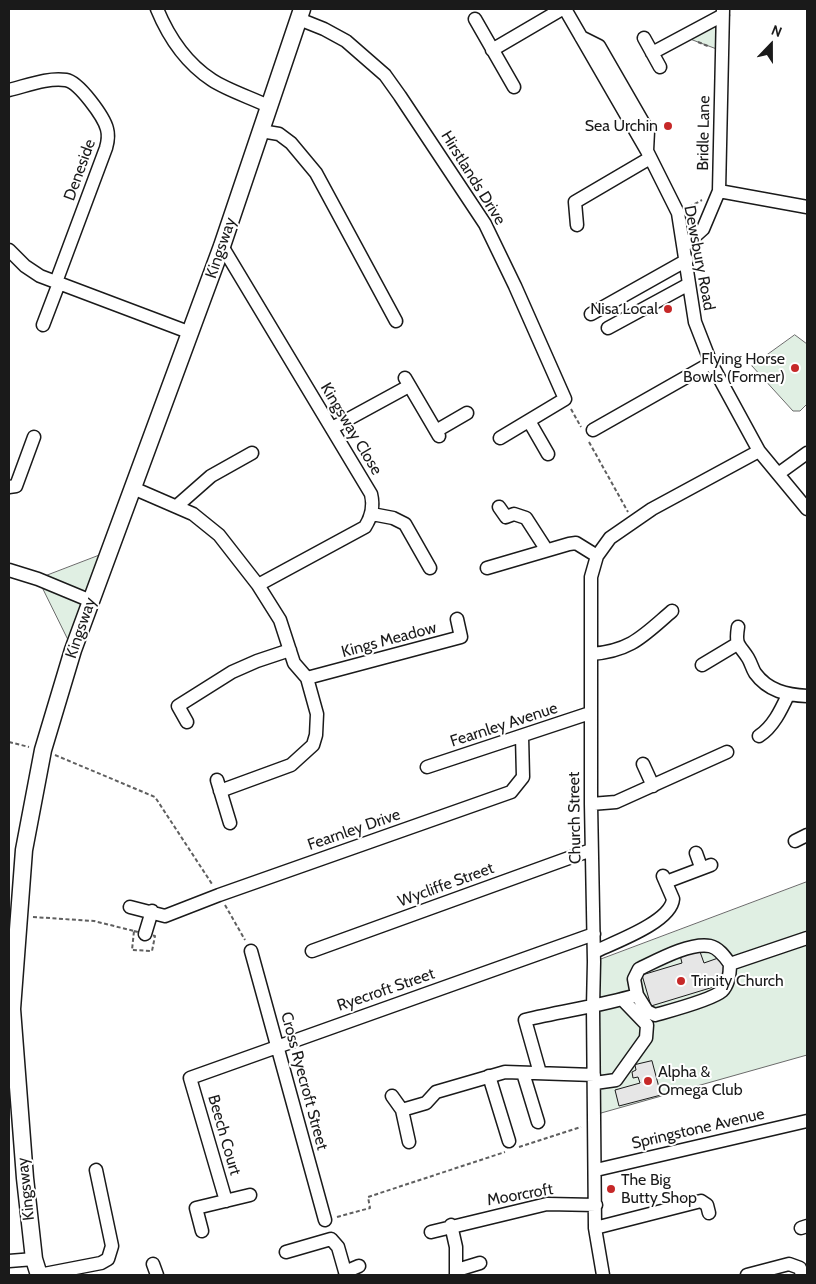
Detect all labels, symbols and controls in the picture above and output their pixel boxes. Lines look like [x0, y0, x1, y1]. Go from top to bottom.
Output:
north arrow [746, 20, 796, 70]
text: N [769, 21, 785, 41]
street label: Bridle Lane [694, 95, 714, 171]
place label: Sea Urchin [585, 116, 658, 136]
marker: Sea Urchin [662, 120, 674, 132]
street label: Hirstlands Drive [437, 128, 509, 228]
street label: Deneside [60, 137, 100, 203]
street label: Dewsbury Road [679, 204, 719, 312]
street label: Kingsway [202, 215, 240, 281]
place label: Nisa Local [590, 299, 658, 319]
marker: Nisa Local [662, 303, 674, 315]
place label: Flying Horse Bowls (Former) [683, 349, 785, 387]
marker: Flying Horse Bowls (Former) [789, 362, 801, 374]
street label: Kingsway Close [316, 379, 386, 479]
street label: Kingsway [62, 595, 100, 661]
street label: Kings Meadow [339, 618, 439, 662]
street label: Fearnley Avenue [448, 699, 560, 751]
street label: Church Street [565, 772, 585, 864]
street label: Fearnley Drive [305, 805, 403, 855]
street label: Wycliffe Street [395, 859, 497, 911]
street label: Ryecroft Street [335, 964, 437, 1016]
place label: Trinity Church [691, 971, 784, 991]
marker: Trinity Church [675, 975, 687, 987]
street label: Cross Ryecroft Street [276, 1010, 332, 1152]
place label: Alpha & Omega Club [658, 1062, 743, 1100]
marker: Alpha & Omega Club [642, 1075, 654, 1087]
street label: Beech Court [203, 1093, 245, 1177]
street label: Springstone Avenue [630, 1104, 766, 1154]
street label: Kingsway [13, 1156, 39, 1222]
place label: The Big Butty Shop [621, 1170, 697, 1208]
street label: Moorcroft [485, 1180, 555, 1210]
marker: The Big Butty Shop [605, 1183, 617, 1195]

